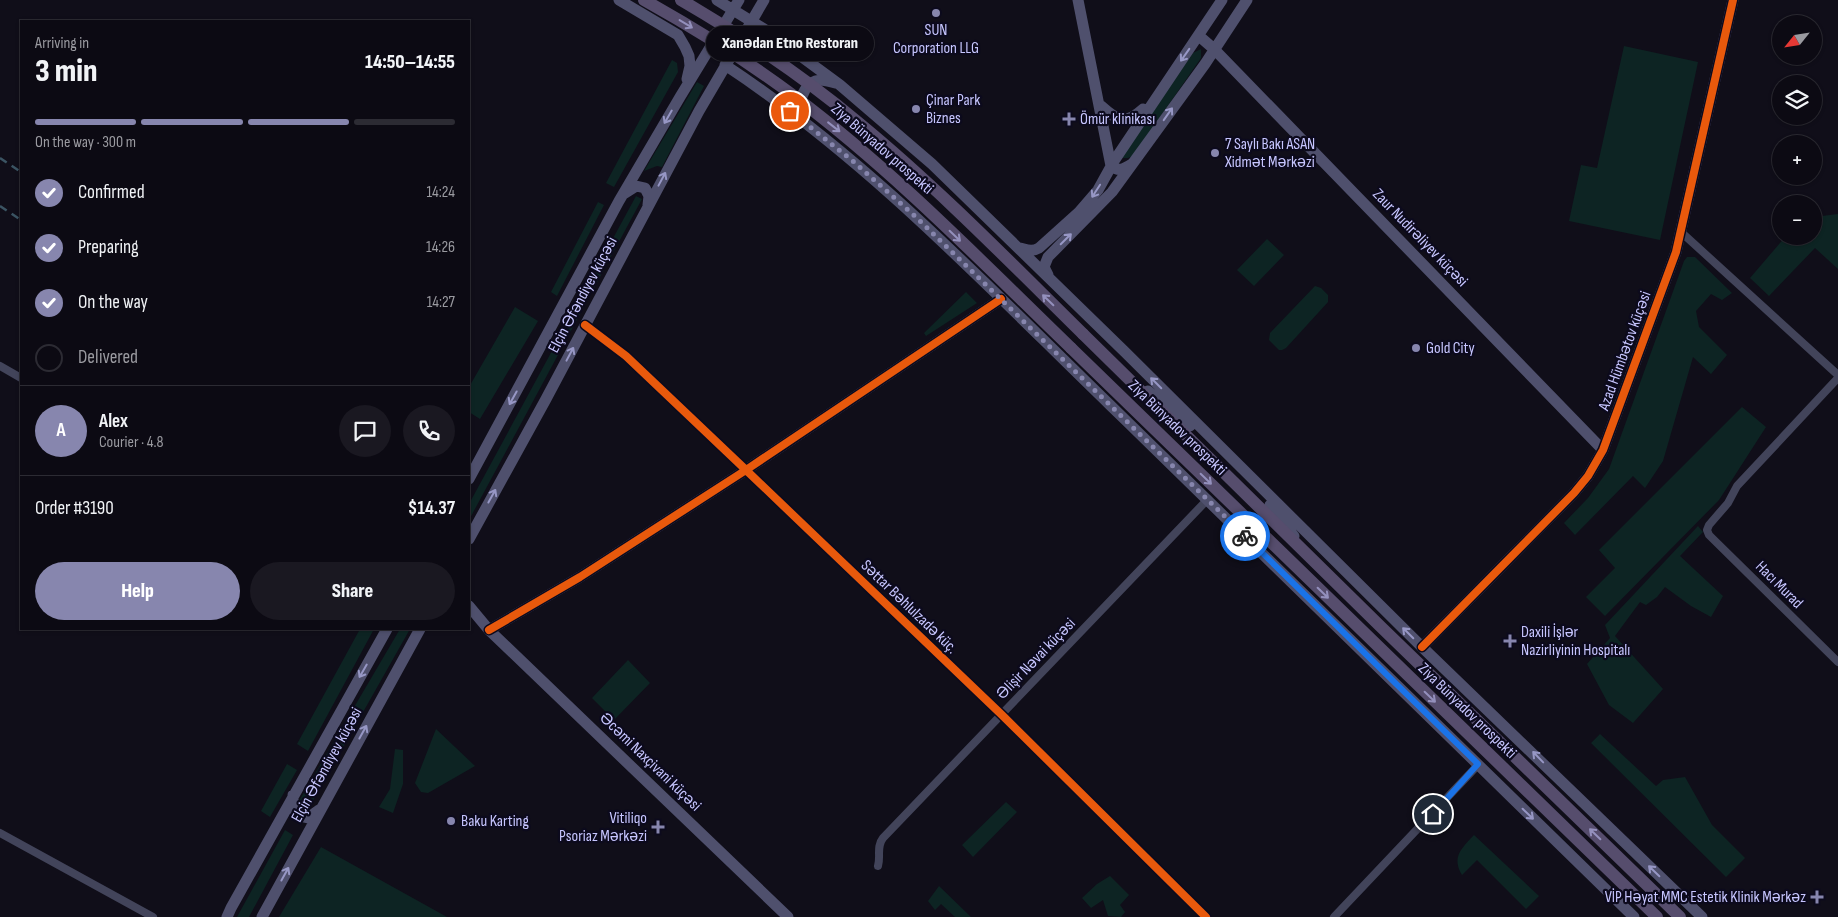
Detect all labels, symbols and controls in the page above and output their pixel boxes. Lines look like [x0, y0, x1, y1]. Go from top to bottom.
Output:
marker: SUN Corporation LLG [930, 7, 942, 19]
north arrow [1772, 15, 1822, 65]
map controls [1772, 15, 1822, 245]
one-way arrow [679, 20, 693, 30]
place label: SUN Corporation LLG [893, 21, 979, 58]
callout: Xanədan Etno Restoran [706, 26, 874, 61]
text: Arriving in [35, 34, 89, 53]
text: Xanədan Etno Restoran [722, 34, 858, 53]
one-way arrow [1180, 47, 1190, 61]
text: 14:50–14:55 [365, 51, 455, 74]
text: 3 min [35, 52, 97, 91]
button: layers [1772, 75, 1822, 125]
pin [769, 90, 811, 132]
place label: Çinar Park Biznes [926, 91, 980, 128]
icon: bag [776, 97, 804, 125]
street label: Ziya Bünyadov prospekti [827, 99, 937, 199]
marker: Çinar Park Biznes [910, 103, 922, 115]
one-way arrow [1163, 107, 1173, 121]
one-way arrow [662, 109, 672, 124]
place label: Ömür klinikası [1080, 110, 1155, 129]
marker: Ömür klinikası [1062, 112, 1076, 126]
one-way arrow [827, 122, 840, 133]
text: On the way · 300 m [35, 133, 136, 152]
place label: 7 Saylı Bakı ASAN Xidmət Mərkəzi [1224, 135, 1315, 172]
button: + [1772, 135, 1822, 185]
marker: 7 Saylı Bakı ASAN Xidmət Mərkəzi [1209, 147, 1221, 159]
one-way arrow [658, 172, 668, 187]
icon: check [35, 179, 63, 207]
text: Confirmed [78, 181, 145, 204]
text: 14:24 [427, 183, 455, 202]
one-way arrow [1091, 183, 1101, 197]
street label: Zaur Nudirəliyev küçəsi [1368, 185, 1472, 291]
button: − [1772, 195, 1822, 245]
one-way arrow [949, 229, 961, 242]
one-way arrow [1060, 233, 1072, 245]
icon: check [35, 234, 63, 262]
street label: Elçin Əfəndiyev küçəsi [544, 234, 622, 356]
text: Preparing [78, 236, 139, 259]
text: 14:26 [426, 238, 455, 257]
icon: check [35, 289, 63, 317]
street label: Azad Hümbətov küçəsi [1594, 289, 1655, 414]
text: On the way [78, 291, 148, 314]
text: 14:27 [427, 293, 455, 312]
one-way arrow [1042, 294, 1055, 306]
place label: Gold City [1426, 339, 1475, 358]
marker: Gold City [1410, 342, 1422, 354]
text: Delivered [78, 346, 138, 369]
one-way arrow [565, 346, 575, 361]
street label: Ziya Bünyadov prospekti [1124, 376, 1230, 480]
one-way arrow [1150, 377, 1162, 389]
one-way arrow [508, 390, 518, 404]
button: chat [339, 405, 391, 457]
button: phone [403, 405, 455, 457]
text: Alex [99, 410, 128, 433]
text: A [56, 419, 66, 442]
text: Courier · 4.8 [99, 433, 163, 452]
one-way arrow [1200, 473, 1212, 485]
one-way arrow [487, 489, 497, 504]
text: Order #3190 [35, 497, 114, 520]
text: $14.37 [408, 497, 455, 520]
courier [1220, 511, 1270, 561]
icon: bike [1231, 522, 1259, 550]
street label: Səttar Bəhlulzadə küç. [857, 556, 961, 658]
street label: Hacı Murad [1751, 557, 1807, 613]
button: Help [35, 562, 240, 620]
button: Share [250, 562, 455, 620]
one-way arrow [1316, 586, 1328, 598]
street label: Əlişir Nəvai küçəsi [992, 614, 1080, 704]
place label: Daxili İşlər Nazirliyinin Hospitalı [1521, 623, 1630, 660]
one-way arrow [1402, 626, 1414, 639]
marker: Daxili İşlər Nazirliyinin Hospitalı [1503, 634, 1517, 648]
street label: Ziya Bünyadov prospekti [1414, 659, 1520, 763]
one-way arrow [358, 664, 368, 678]
one-way arrow [1423, 691, 1436, 703]
street label: Elçin Əfəndiyev küçəsi [288, 704, 366, 826]
street label: Əcəmi Naxçivani küçəsi [595, 709, 705, 815]
one-way arrow [358, 724, 368, 739]
one-way arrow [1532, 751, 1544, 764]
pin [1412, 793, 1454, 835]
icon: home [1419, 800, 1447, 828]
one-way arrow [1522, 808, 1534, 820]
place label: Vitiliqo Psoriaz Mərkəzi [559, 809, 647, 846]
place label: Baku Karting [461, 812, 529, 831]
marker: Baku Karting [445, 815, 457, 827]
marker: Vitiliqo Psoriaz Mərkəzi [651, 820, 665, 834]
one-way arrow [1589, 828, 1601, 840]
one-way arrow [1648, 865, 1660, 877]
one-way arrow [281, 868, 291, 882]
place label: VİP Həyat MMC Estetik Klinik Mərkəz [1605, 888, 1806, 907]
marker: VİP Həyat MMC Estetik Klinik Mərkəz [1810, 890, 1824, 904]

